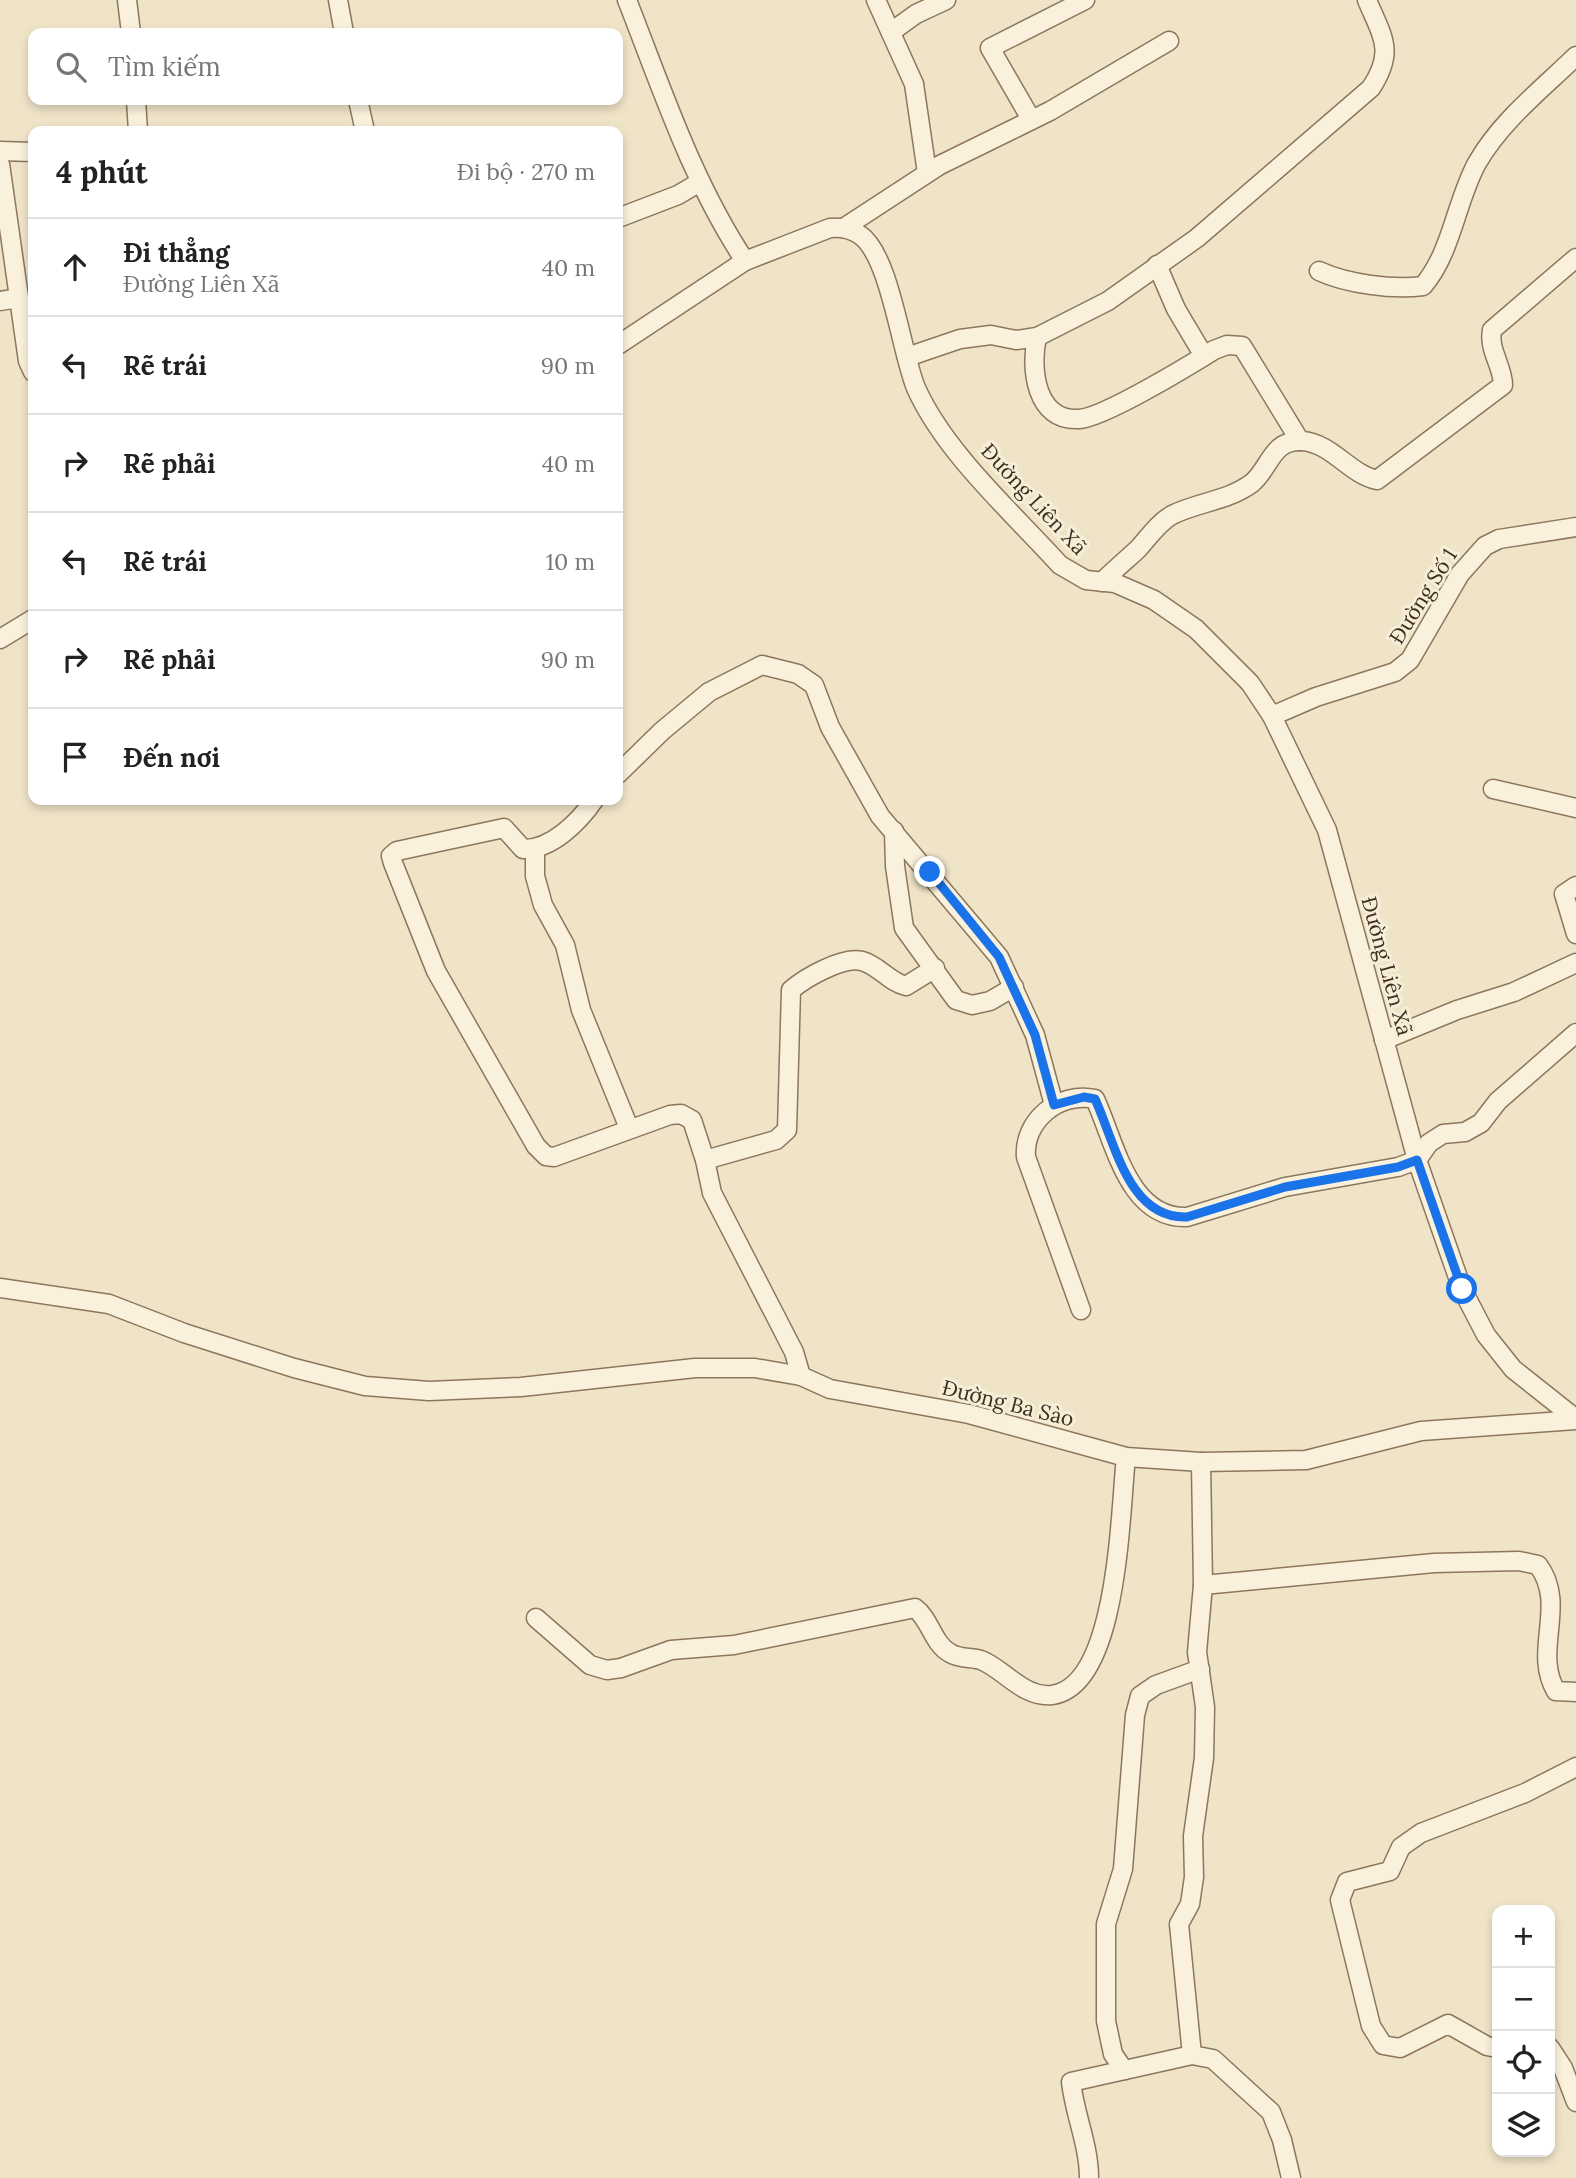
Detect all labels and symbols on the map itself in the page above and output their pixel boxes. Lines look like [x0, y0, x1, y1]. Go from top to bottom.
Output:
street label: Đường Liên Xã [975, 438, 1093, 561]
street label: Đường Số 1 [1383, 543, 1463, 649]
route end [914, 856, 945, 887]
street label: Đường Liên Xã [1355, 893, 1419, 1039]
route start [1446, 1273, 1477, 1304]
street label: Đường Ba Sào [939, 1374, 1077, 1432]

